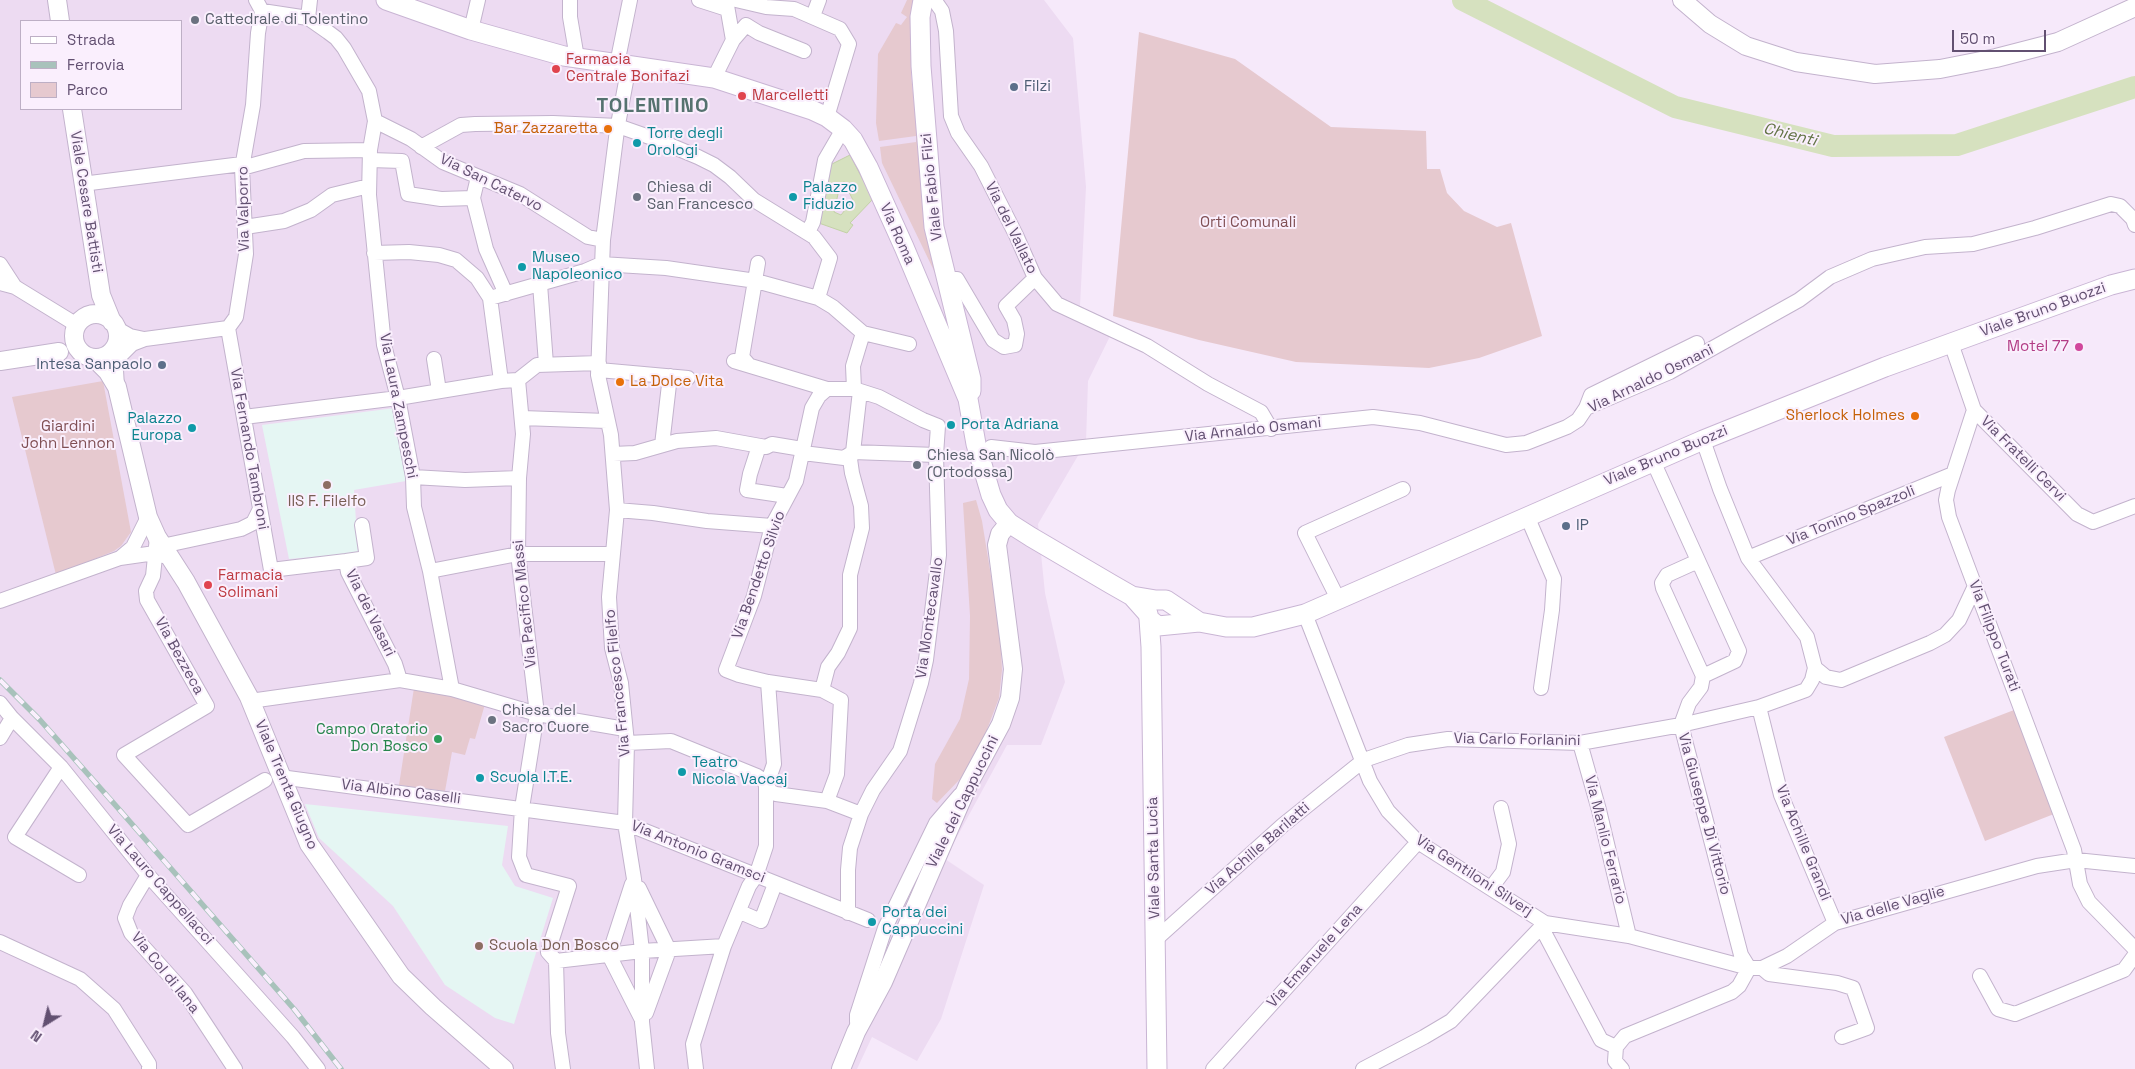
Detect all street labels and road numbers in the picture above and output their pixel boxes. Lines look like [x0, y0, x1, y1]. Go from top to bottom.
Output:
street label: Viale Cesare Battisti [66, 130, 106, 274]
street label: Viale Fabio Filzi [917, 132, 947, 242]
street label: Via San Catervo [437, 150, 545, 216]
street label: Via Valporro [234, 166, 254, 252]
street label: Via del Vallato [981, 179, 1041, 277]
street label: Via Roma [875, 200, 919, 268]
street label: Viale Bruno Buozzi [1978, 279, 2108, 341]
street label: Via Laura Zampeschi [375, 332, 421, 480]
street label: Via Arnaldo Osmani [1585, 341, 1717, 417]
street label: Via Fernando Tambroni [226, 367, 272, 531]
street label: Via Fratelli Cervi [1977, 413, 2069, 505]
street label: Via Arnaldo Osmani [1184, 414, 1322, 446]
street label: Viale Bruno Buozzi [1602, 422, 1730, 490]
street label: Via Tonino Spazzoli [1784, 482, 1918, 550]
street label: Via Bendetto Silvio [729, 509, 789, 641]
street label: Via Pacifico Massi [509, 539, 541, 669]
street label: Via Montecavallo [913, 556, 947, 680]
street label: Via dei Vasari [341, 567, 399, 659]
street label: Via Filippo Turati [1964, 578, 2024, 694]
street label: Via Francesco Filelfo [601, 608, 635, 758]
street label: Via Bezzeca [150, 614, 208, 698]
street label: Viale Trenta Giugno [251, 717, 321, 853]
street label: Via Carlo Forlanini [1453, 730, 1581, 750]
street label: Via Giuseppe Di Vittorio [1674, 731, 1734, 897]
street label: Viale dei Cappuccini [923, 733, 1003, 871]
street label: Via Manlio Ferrario [1580, 774, 1630, 906]
street label: Via Albino Caselli [340, 776, 462, 808]
street label: Via Achille Grandi [1772, 782, 1834, 904]
street label: Viale Santa Lucia [1144, 796, 1164, 920]
street label: Via Achille Barilatti [1202, 799, 1314, 899]
street label: Via Antonio Gramsci [628, 817, 768, 887]
street label: Via Lauro Cappellacci [103, 821, 217, 949]
street label: Via Gentiloni Silverj [1412, 831, 1536, 921]
street label: Via delle Vaglie [1839, 883, 1947, 929]
street label: Via Emanuele Lena [1264, 900, 1366, 1012]
street label: Via Col di lana [127, 929, 203, 1017]

